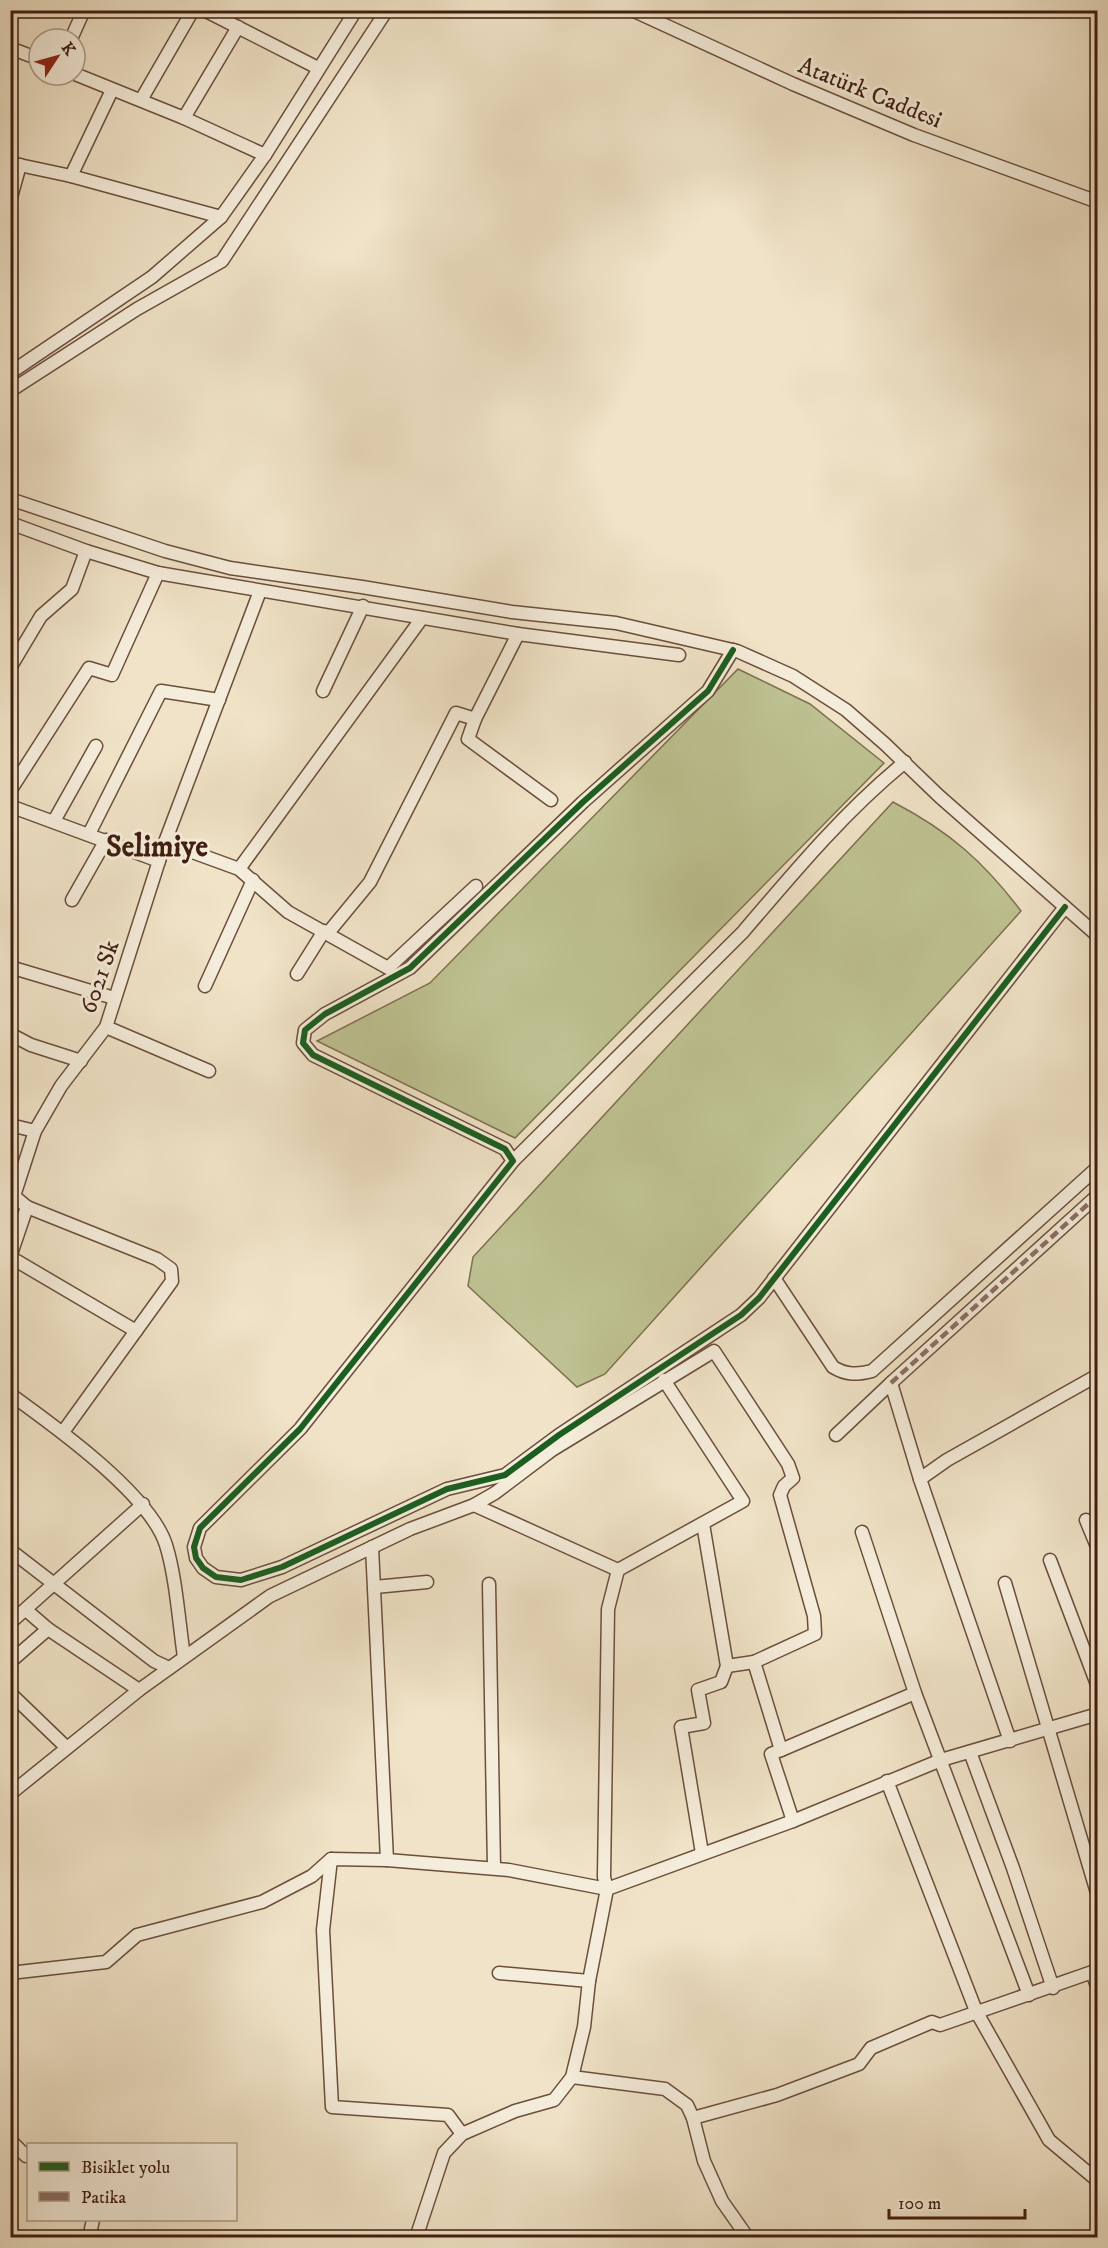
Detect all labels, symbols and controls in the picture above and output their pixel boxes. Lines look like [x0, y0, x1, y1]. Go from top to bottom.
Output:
north arrow [27, 27, 87, 87]
text: K [57, 38, 80, 60]
street label: Atatürk Caddesi [794, 51, 946, 135]
district label: Selimiye [106, 829, 208, 866]
street label: 6021 Sk [74, 936, 127, 1018]
legend [27, 2143, 237, 2221]
text: Bisiklet yolu [81, 2157, 170, 2179]
scale bar [889, 2182, 1026, 2220]
text: Patika [81, 2187, 126, 2209]
text: 100 m [898, 2193, 941, 2215]

